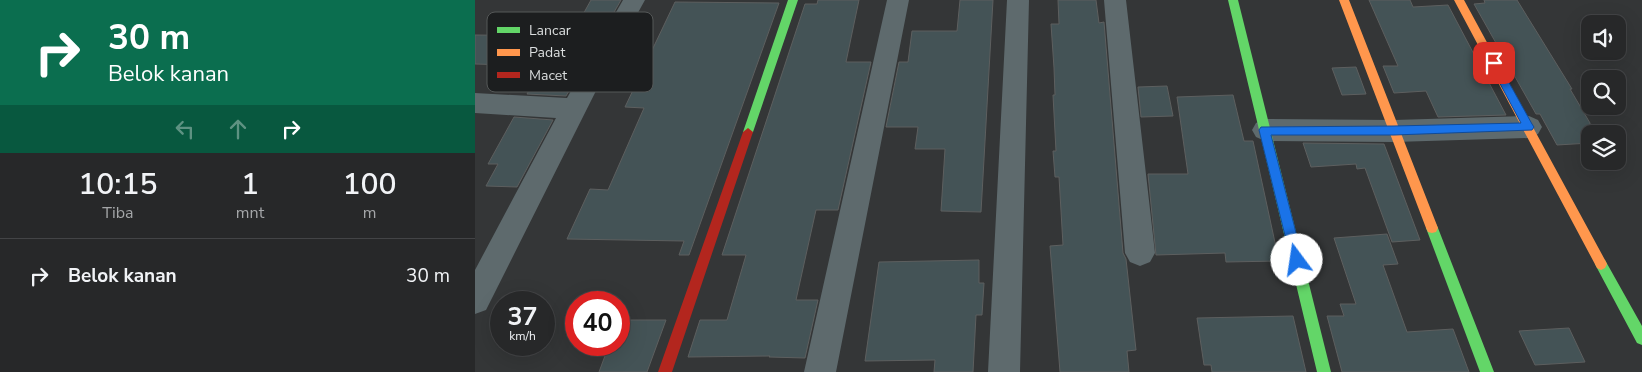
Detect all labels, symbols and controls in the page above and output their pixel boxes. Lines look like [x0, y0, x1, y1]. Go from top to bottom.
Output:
legend [487, 12, 653, 92]
text: 30 m [108, 14, 190, 61]
map controls [1581, 15, 1626, 170]
button: sound [1581, 15, 1626, 60]
icon: right [25, 20, 90, 85]
text: Lancar [529, 21, 571, 40]
pin [1473, 42, 1515, 84]
text: Padat [529, 43, 566, 62]
icon: arrive [1480, 49, 1508, 77]
text: Belok kanan [108, 59, 229, 89]
text: Macet [529, 66, 567, 85]
button: search [1581, 70, 1626, 115]
icon: left [171, 115, 199, 143]
icon: ahead [224, 115, 252, 143]
icon: right [277, 115, 305, 143]
button: layers [1581, 125, 1626, 170]
text: 10:15 [78, 164, 157, 205]
text: 1 [241, 164, 259, 205]
text: 100 [343, 164, 397, 205]
text: Tiba [102, 202, 134, 224]
text: mnt [236, 202, 264, 224]
text: m [363, 202, 376, 224]
position arrow [1270, 233, 1322, 285]
icon: right [25, 262, 53, 290]
text: Belok kanan [68, 263, 177, 289]
text: 30 m [406, 263, 450, 289]
speed limit sign: 40 [565, 291, 630, 356]
text: 37 [507, 300, 538, 334]
text: km/h [509, 328, 536, 344]

